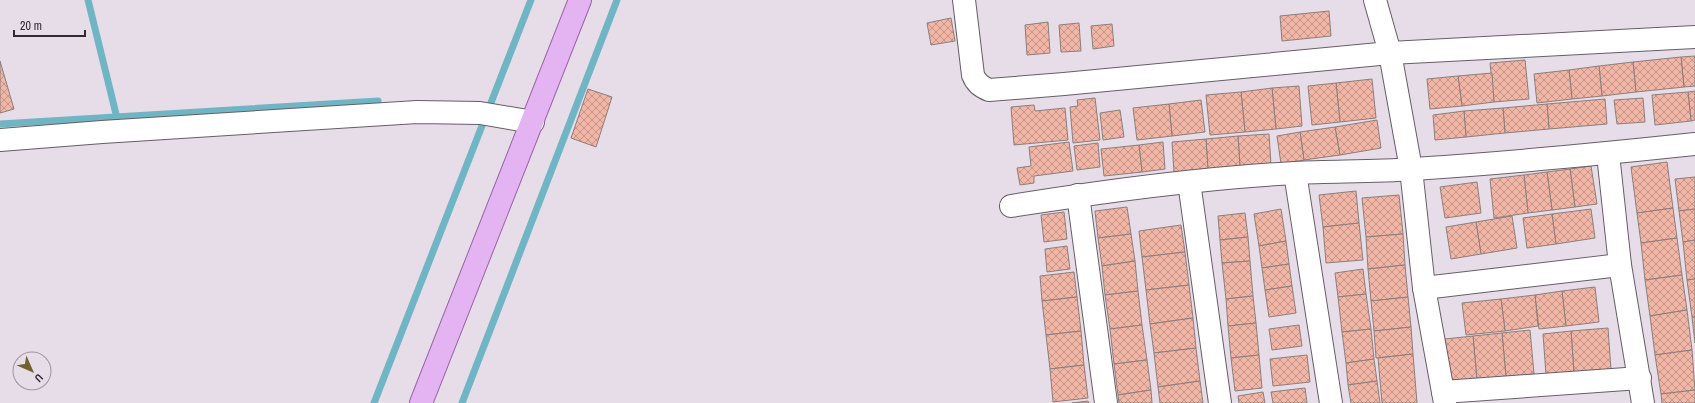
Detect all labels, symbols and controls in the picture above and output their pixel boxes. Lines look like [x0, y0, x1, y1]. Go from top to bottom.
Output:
scale bar [14, 12, 85, 38]
text: 20 m [20, 18, 42, 34]
north arrow [12, 351, 52, 391]
text: U [32, 371, 46, 385]

